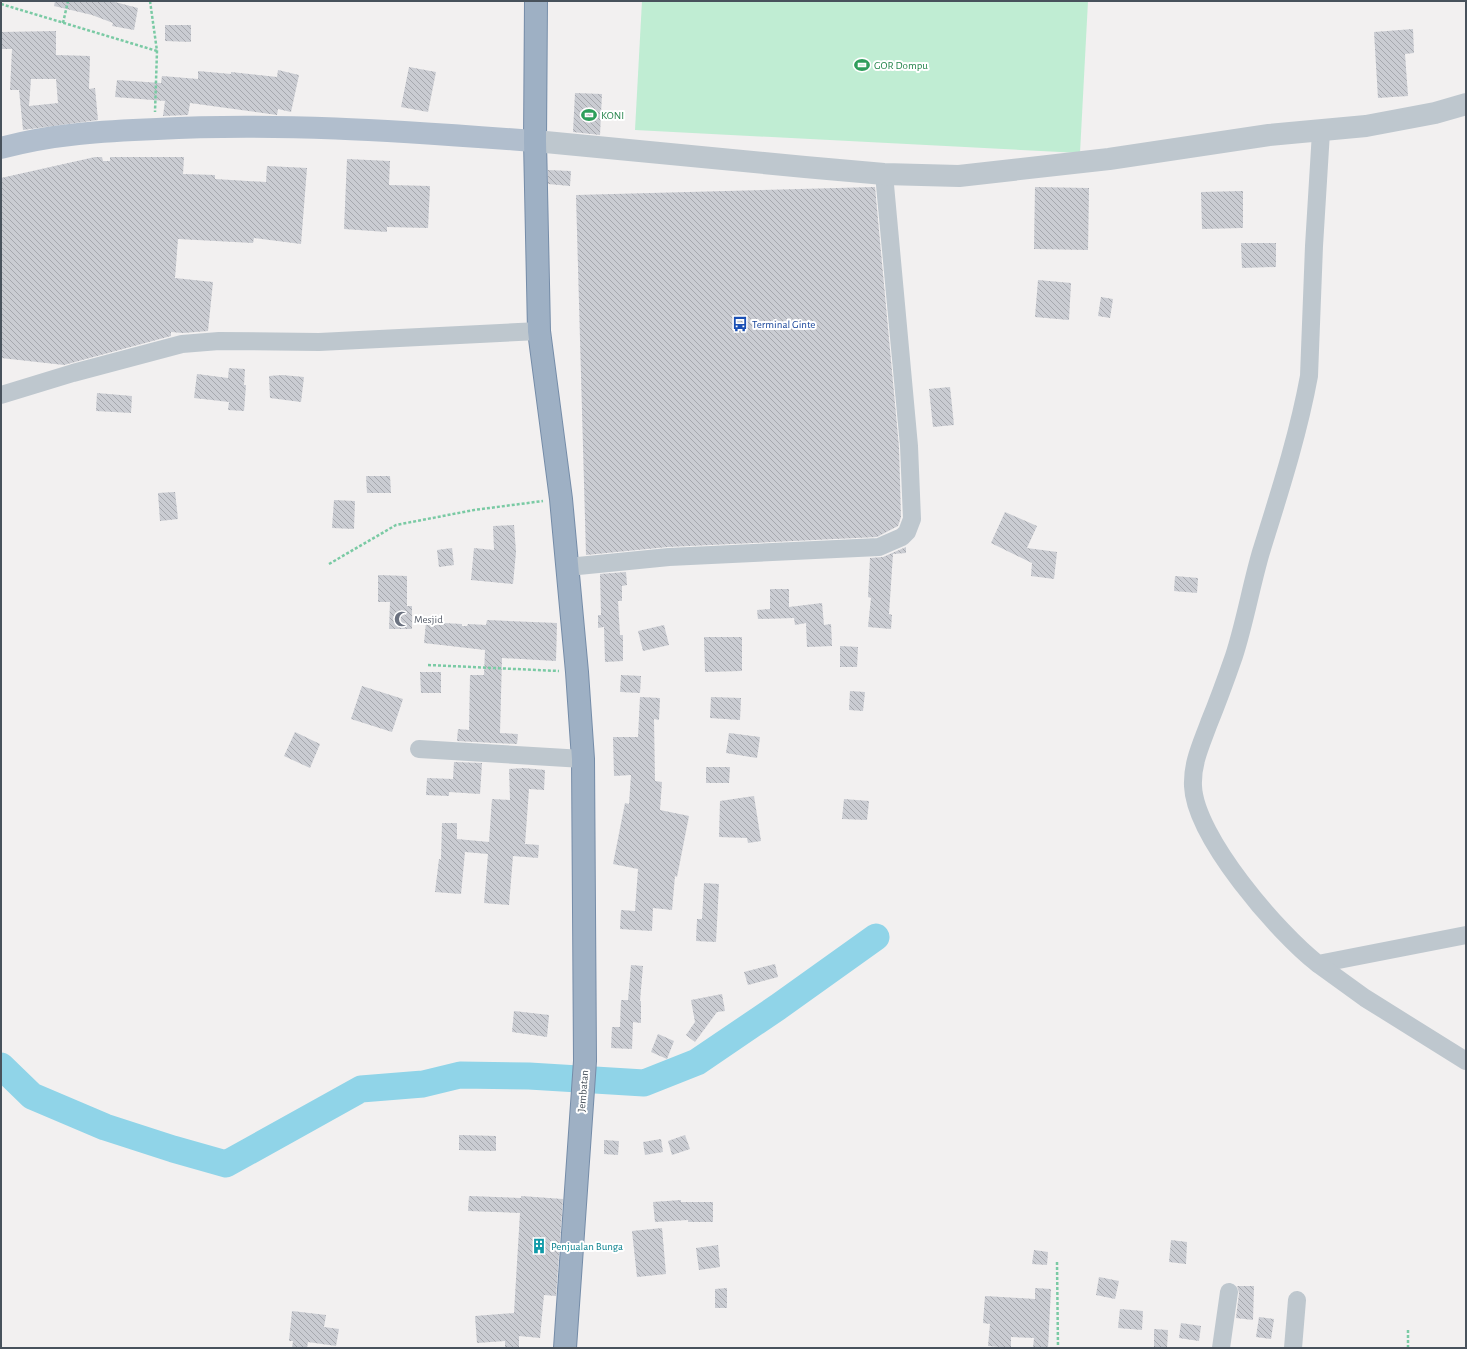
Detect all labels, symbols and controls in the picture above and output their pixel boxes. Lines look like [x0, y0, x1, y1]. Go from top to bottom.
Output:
sports icon: GOR Dompu [853, 56, 871, 74]
place label: GOR Dompu [874, 60, 928, 71]
sports icon: KONI [580, 106, 598, 124]
place label: KONI [601, 110, 624, 121]
bus stop icon: Terminal Ginte [731, 315, 749, 333]
place label: Terminal Ginte [752, 319, 815, 330]
mosque icon: Mesjid [393, 610, 411, 628]
place label: Mesjid [414, 614, 443, 625]
street label: Jembatan [576, 1070, 590, 1112]
building icon: Penjualan Bunga [530, 1237, 548, 1255]
place label: Penjualan Bunga [551, 1241, 623, 1252]

